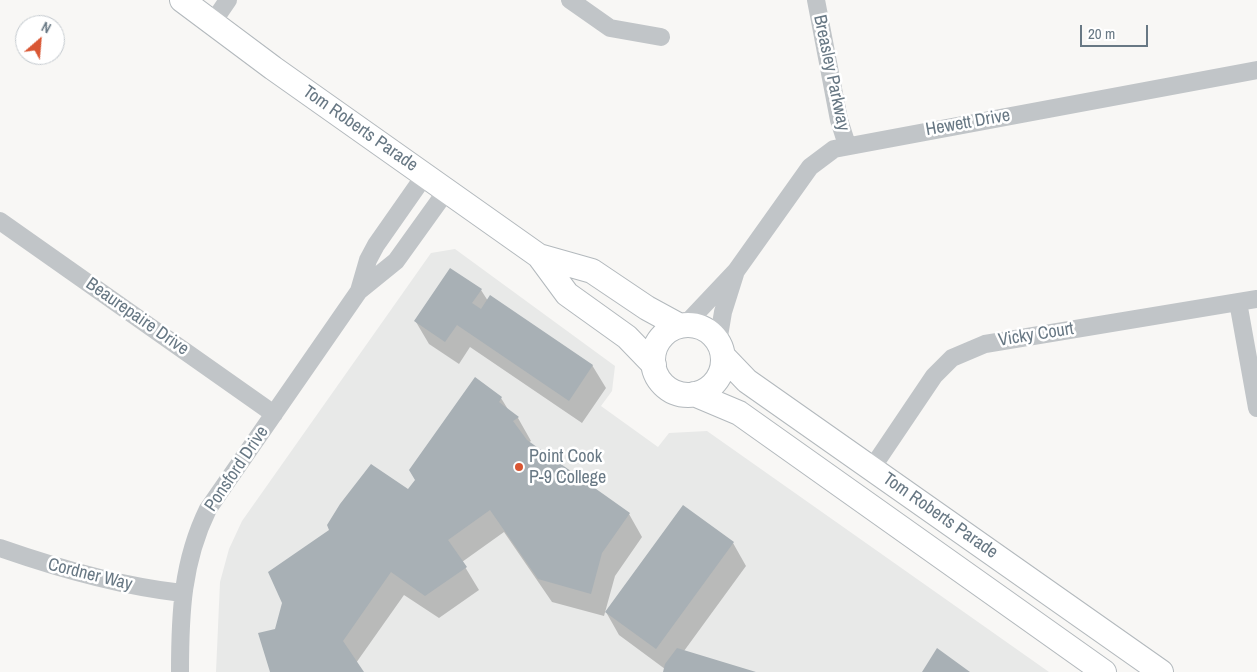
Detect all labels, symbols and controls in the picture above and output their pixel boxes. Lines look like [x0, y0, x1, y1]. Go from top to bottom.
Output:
street label: Breasley Parkway [808, 13, 854, 133]
north arrow [15, 15, 65, 65]
scale bar [1082, 15, 1150, 47]
text: N [39, 18, 54, 37]
text: 20 m [1088, 23, 1115, 44]
street label: Tom Roberts Parade [298, 81, 422, 177]
street label: Hewett Drive [924, 105, 1012, 141]
street label: Beaurepaire Drive [81, 274, 193, 360]
street label: Vicky Court [997, 318, 1075, 352]
street label: Ponsford Drive [201, 422, 273, 516]
place label: Point Cook P-9 College [529, 446, 606, 488]
marker: Point Cook P-9 College [513, 461, 525, 473]
street label: Tom Roberts Parade [878, 468, 1002, 564]
street label: Cordner Way [45, 554, 135, 596]

